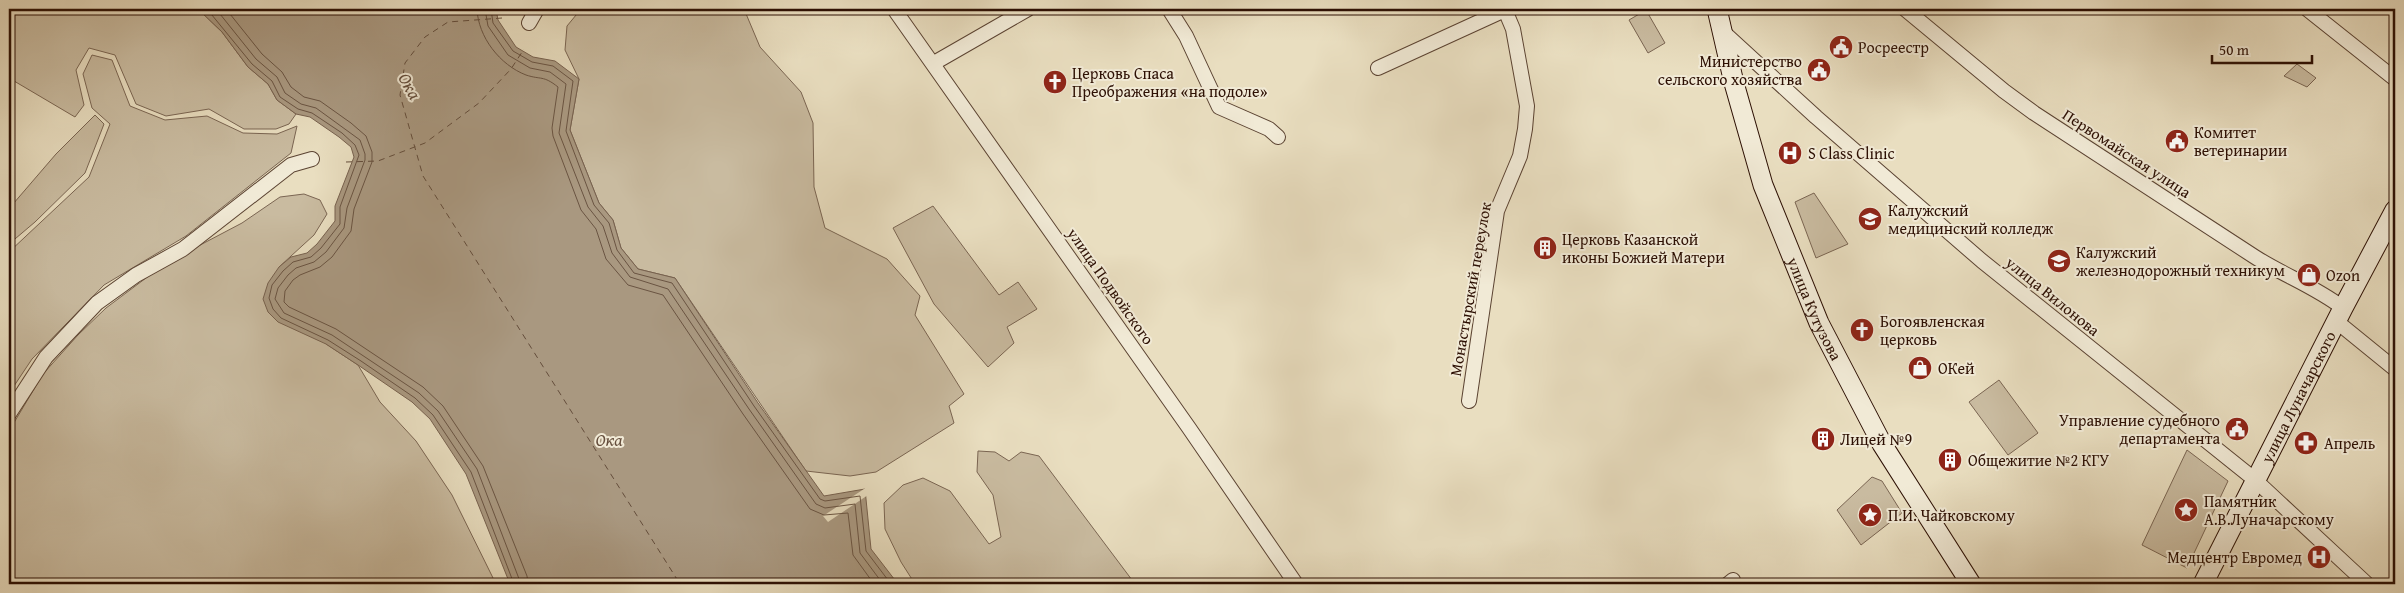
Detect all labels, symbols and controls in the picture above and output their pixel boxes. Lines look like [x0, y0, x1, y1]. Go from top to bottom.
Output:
scale bar [2212, 32, 2312, 64]
public building icon: Росреестр [1828, 34, 1854, 60]
place label: Росреестр [1858, 35, 1929, 59]
text: 50 m [2219, 39, 2250, 60]
place label: Министерство сельского хозяйства [1658, 49, 1802, 91]
public building icon: Министерство сельского хозяйства [1806, 57, 1832, 83]
place label: Церковь Спаса Преображения «на подоле» [1072, 61, 1267, 103]
water label: Ока [392, 68, 429, 105]
church icon: Церковь Спаса Преображения «на подоле» [1042, 69, 1068, 95]
street label: Первомайская улица [2058, 102, 2196, 204]
place label: Комитет ветеринарии [2194, 120, 2288, 162]
public building icon: Комитет ветеринарии [2164, 128, 2190, 154]
hospital icon: S Class Clinic [1777, 140, 1803, 166]
place label: S Class Clinic [1808, 141, 1895, 165]
place label: Калужский медицинский колледж [1888, 198, 2053, 240]
street label: Монастырский переулок [1443, 199, 1497, 378]
school or university icon: Калужский медицинский колледж [1857, 206, 1883, 232]
street label: улица Подвойского [1061, 222, 1160, 349]
place label: Церковь Казанской иконы Божией Матери [1562, 227, 1725, 269]
building icon: Церковь Казанской иконы Божией Матери [1532, 235, 1558, 261]
place label: Калужский железнодорожный техникум [2076, 240, 2285, 282]
school or university icon: Калужский железнодорожный техникум [2046, 248, 2072, 274]
street label: улица Вилонова [2000, 250, 2106, 342]
street label: улица Кутузова [1781, 252, 1849, 365]
shop icon: Ozon [2296, 262, 2322, 288]
place label: Ozon [2326, 263, 2360, 287]
place label: Богоявленская церковь [1880, 309, 1985, 351]
church icon: Богоявленская церковь [1849, 317, 1875, 343]
street label: улица Луначарского [2254, 326, 2342, 468]
shop icon: ОКей [1907, 355, 1933, 381]
place label: ОКей [1938, 356, 1975, 380]
place label: Управление судебного департамента [2059, 408, 2220, 450]
public building icon: Управление судебного департамента [2224, 416, 2250, 442]
water label: Ока [595, 426, 623, 453]
building icon: Лицей №9 [1810, 426, 1836, 452]
place label: Лицей №9 [1840, 427, 1912, 451]
pharmacy icon: Апрель [2293, 430, 2319, 456]
place label: Апрель [2324, 431, 2376, 455]
building icon: Общежитие №2 КГУ [1937, 447, 1963, 473]
place label: Общежитие №2 КГУ [1968, 448, 2109, 472]
place label: Памятник А.В.Луначарскому [2204, 489, 2334, 531]
place icon: Памятник А.В.Луначарскому [2173, 497, 2199, 523]
place icon: П.И. Чайковскому [1857, 502, 1883, 528]
place label: П.И. Чайковскому [1888, 503, 2015, 527]
hospital icon: Медцентр Евромед [2306, 544, 2332, 570]
place label: Медцентр Евромед [2167, 545, 2302, 569]

